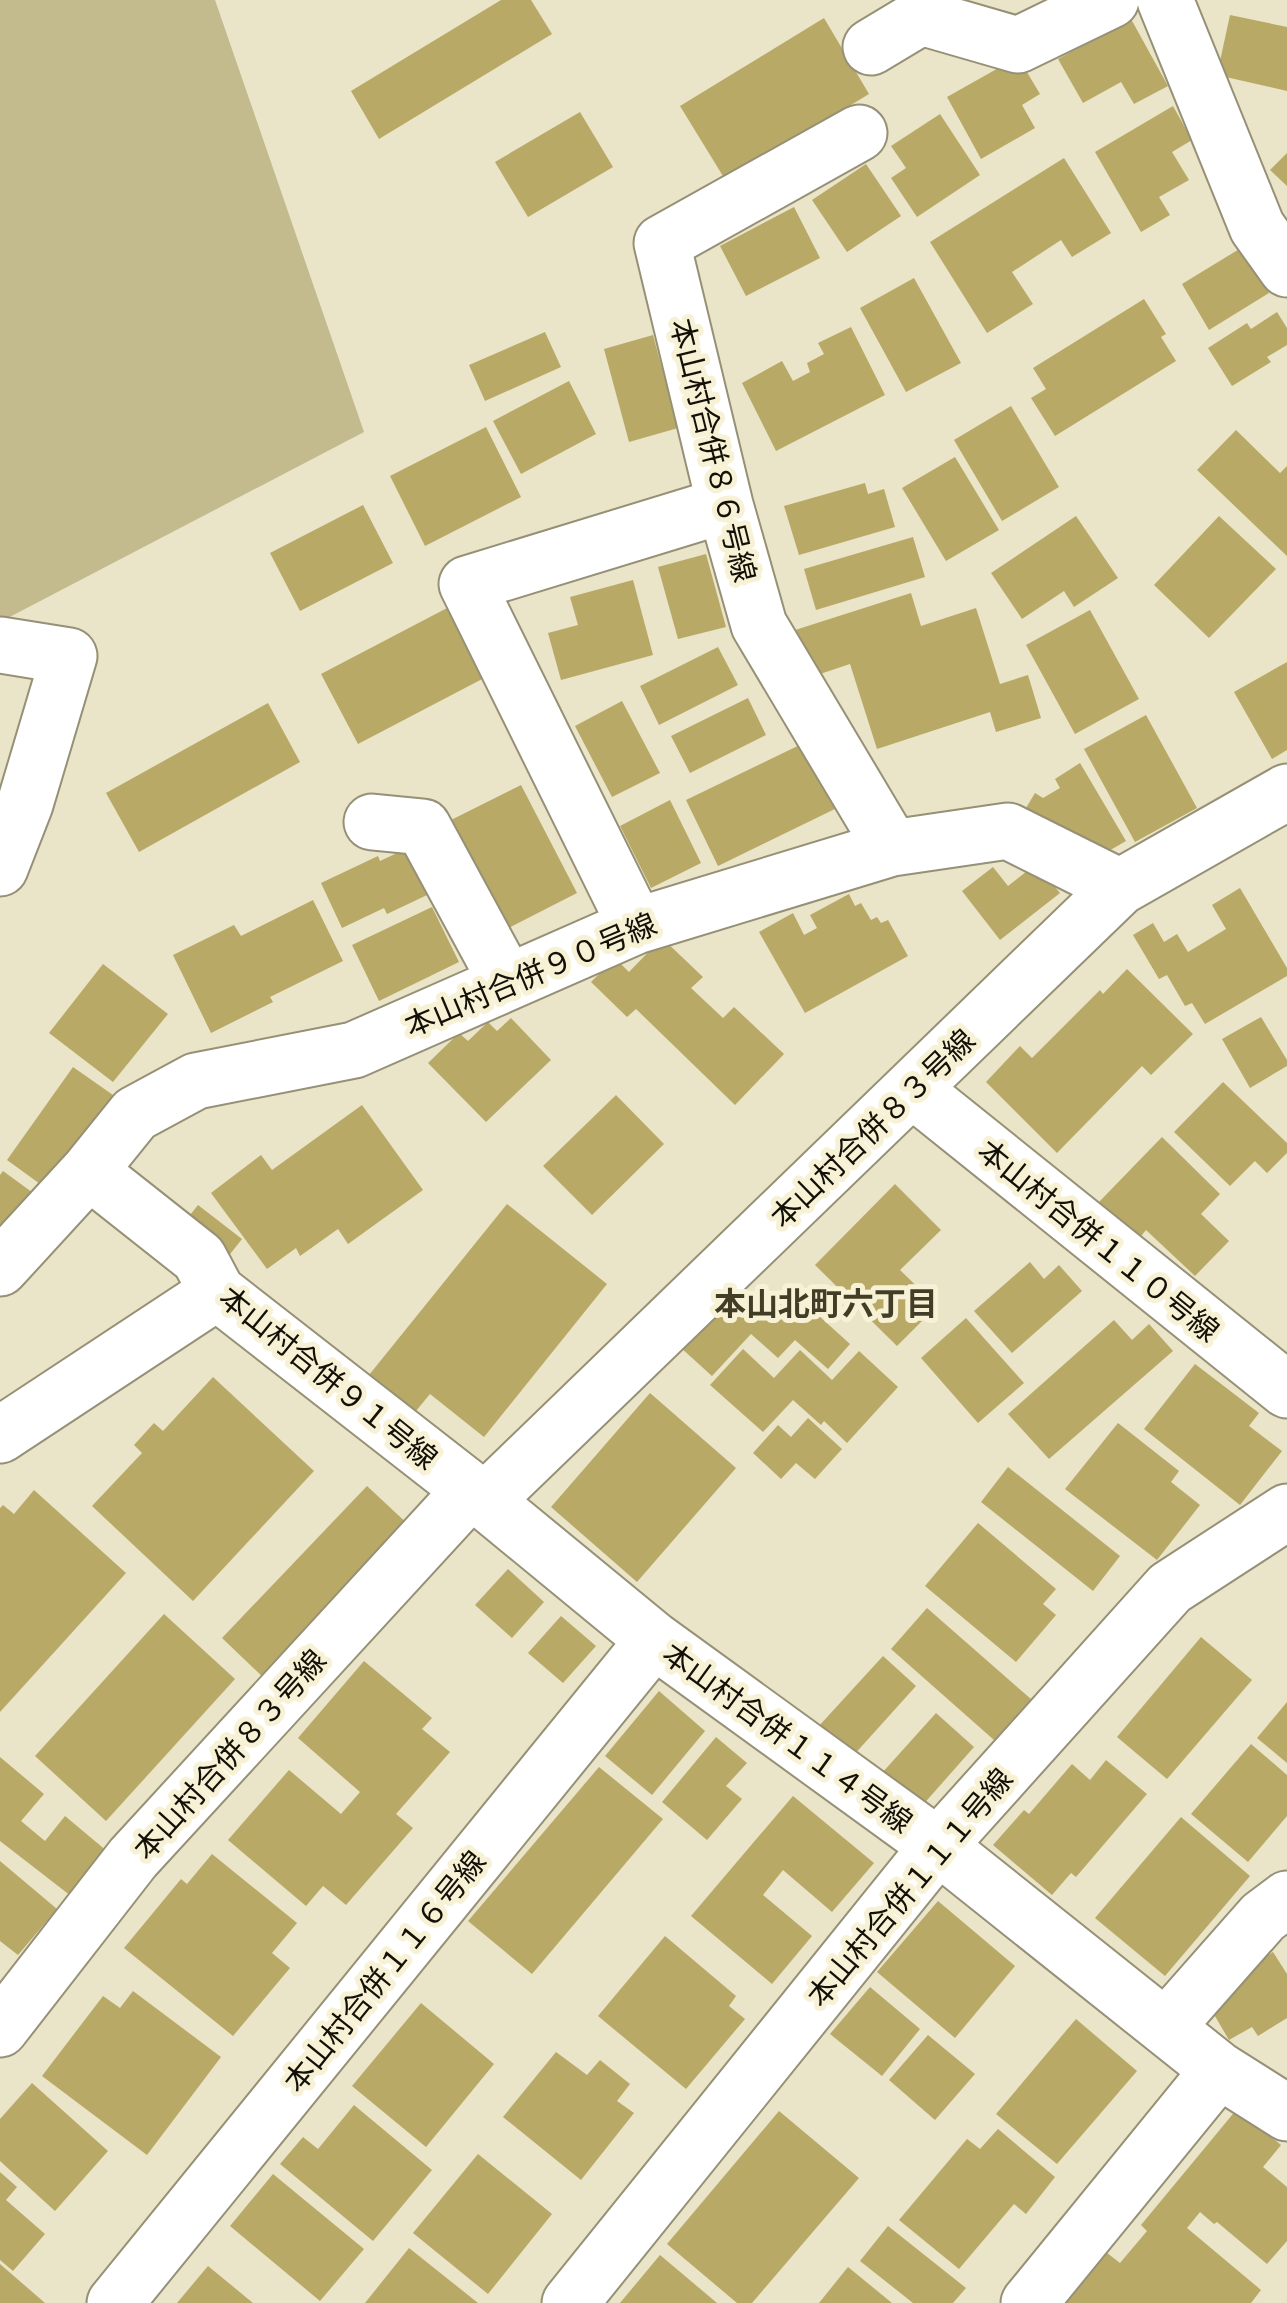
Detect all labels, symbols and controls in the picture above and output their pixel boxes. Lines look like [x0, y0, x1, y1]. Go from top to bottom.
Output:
street label: 本山村合併８６号線 [662, 314, 766, 586]
street label: 本山村合併９０号線 [398, 903, 662, 1045]
street label: 本山村合併８３号線 [761, 1020, 983, 1236]
street label: 本山村合併１１０号線 [970, 1130, 1228, 1350]
street label: 本山村合併９１号線 [212, 1277, 446, 1477]
district label: 本山北町六丁目 [714, 1282, 938, 1324]
street label: 本山村合併１１４号線 [655, 1633, 921, 1841]
street label: 本山村合併８３号線 [124, 1641, 334, 1867]
street label: 本山村合併１１１号線 [798, 1760, 1020, 2014]
street label: 本山村合併１１６号線 [274, 1842, 494, 2100]

